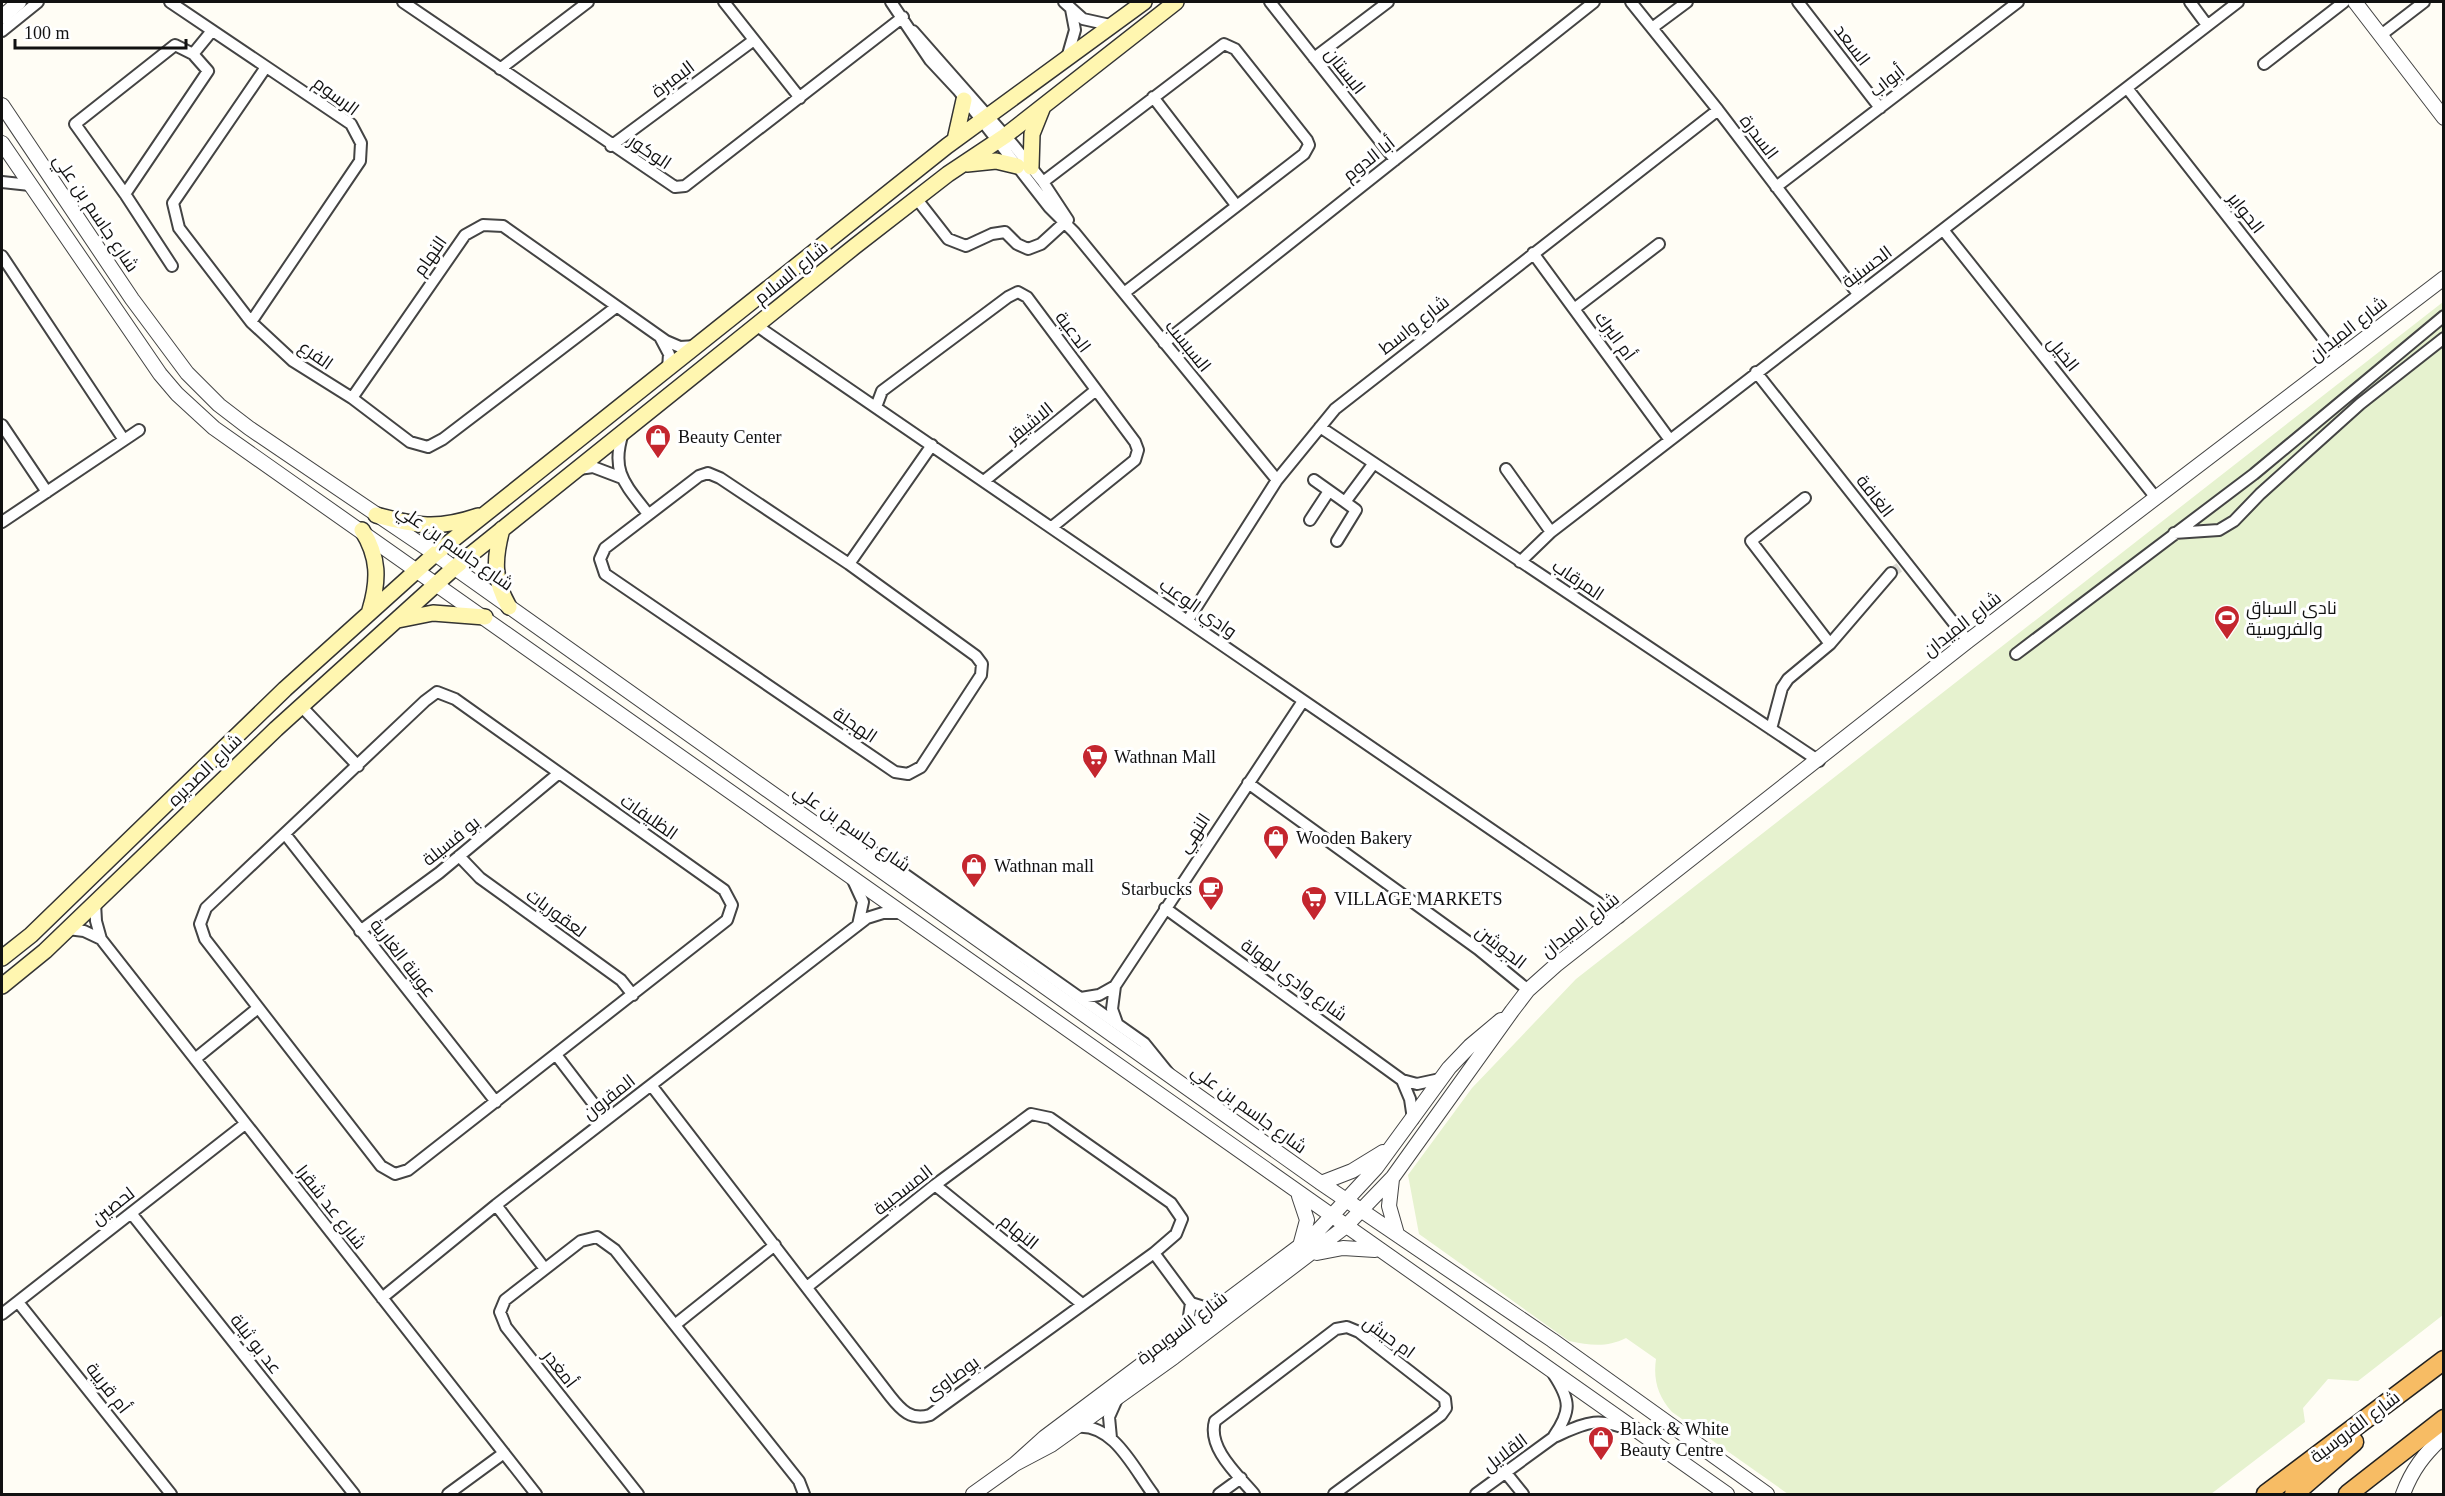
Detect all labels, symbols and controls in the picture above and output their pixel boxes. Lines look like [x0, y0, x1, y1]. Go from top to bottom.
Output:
scale bar [15, 12, 186, 50]
street label: السعد [1830, 20, 1874, 70]
text: 100 m [24, 23, 70, 43]
street label: البستان [1320, 44, 1369, 99]
street label: البمبرة [648, 56, 699, 102]
street label: أبواب [1865, 60, 1909, 102]
street label: الرسوم [308, 72, 363, 121]
street label: السدرة [1735, 111, 1782, 164]
street label: الوكور [624, 130, 675, 174]
street label: أبا الدوم [1339, 132, 1400, 187]
street label: شارع جاسم بن علي [46, 150, 143, 278]
street label: الحواير [2223, 188, 2268, 238]
street label: النهام [409, 232, 452, 281]
street label: شارع السلام [751, 238, 833, 310]
street label: الحسنية [1838, 242, 1896, 292]
street label: شارع واسط [1375, 291, 1454, 360]
street label: شارع الميدان [2305, 292, 2392, 367]
street label: أم البرك [1589, 307, 1640, 366]
street label: الدعية [1051, 308, 1095, 356]
street label: السبسب [1161, 316, 1215, 376]
street label: الخيل [2042, 333, 2083, 376]
street label: الفرع [294, 336, 337, 375]
street label: الاشيقر [1002, 398, 1058, 449]
shop icon: Beauty Center [643, 422, 673, 460]
place label: Beauty Center [678, 427, 781, 447]
street label: الغافة [1852, 471, 1898, 521]
street label: شارع جاسم بن علي [391, 499, 517, 598]
street label: المرقاب [1548, 556, 1608, 605]
street label: وادي الوعب [1153, 574, 1240, 645]
street label: شارع الميدان [1919, 587, 2006, 662]
place label: نادي السباق والفروسية [2246, 598, 2337, 640]
sports icon: نادي السباق والفروسية [2212, 603, 2242, 641]
street label: الهجلة [829, 703, 881, 748]
street label: شارع الصديره [164, 730, 247, 812]
supermarket icon: Wathnan Mall [1080, 742, 1110, 780]
place label: Wathnan Mall [1114, 747, 1216, 767]
street label: شارع جاسم بن علي [788, 780, 914, 879]
street label: الظليفات [617, 790, 681, 844]
street label: النهي [1174, 810, 1218, 859]
street label: بو فسيلة [419, 812, 484, 871]
shop icon: Wooden Bakery [1261, 823, 1291, 861]
place label: Wooden Bakery [1296, 828, 1412, 848]
shop icon: Wathnan mall [959, 851, 989, 889]
place label: Wathnan mall [994, 856, 1094, 876]
cafe icon: Starbucks [1196, 874, 1226, 912]
place label: Starbucks [1121, 879, 1192, 899]
supermarket icon: VILLAGE MARKETS [1299, 884, 1329, 922]
street label: لعقوريات [522, 885, 590, 942]
street label: شارع الميدان [1537, 888, 1624, 963]
place label: VILLAGE MARKETS [1334, 889, 1503, 909]
street label: عوينة الغارية [365, 915, 440, 1002]
street label: الجوشن [1471, 921, 1530, 974]
street label: شارع وادي لهولة [1235, 935, 1351, 1028]
street label: شارع جاسم بن علي [1185, 1061, 1310, 1161]
street label: المقرون [579, 1070, 640, 1124]
street label: شارع عد شقرا [291, 1161, 370, 1254]
street label: المسحبية [870, 1161, 936, 1219]
street label: لحصين [88, 1183, 139, 1230]
street label: النهام [995, 1211, 1042, 1255]
street label: شارع السويمرة [1133, 1288, 1232, 1370]
street label: عد بو ثيلة [226, 1310, 286, 1379]
street label: ام حيش [1358, 1312, 1418, 1364]
street label: أمغدر [538, 1345, 582, 1393]
street label: بوصاوى [921, 1352, 983, 1405]
street label: أم قريبة [80, 1358, 135, 1419]
street label: شارع الفروسية [2306, 1387, 2405, 1469]
place label: Black & White Beauty Centre [1620, 1419, 1729, 1460]
shop icon: Black & White Beauty Centre [1586, 1424, 1616, 1462]
street label: القلايل [1479, 1430, 1532, 1477]

